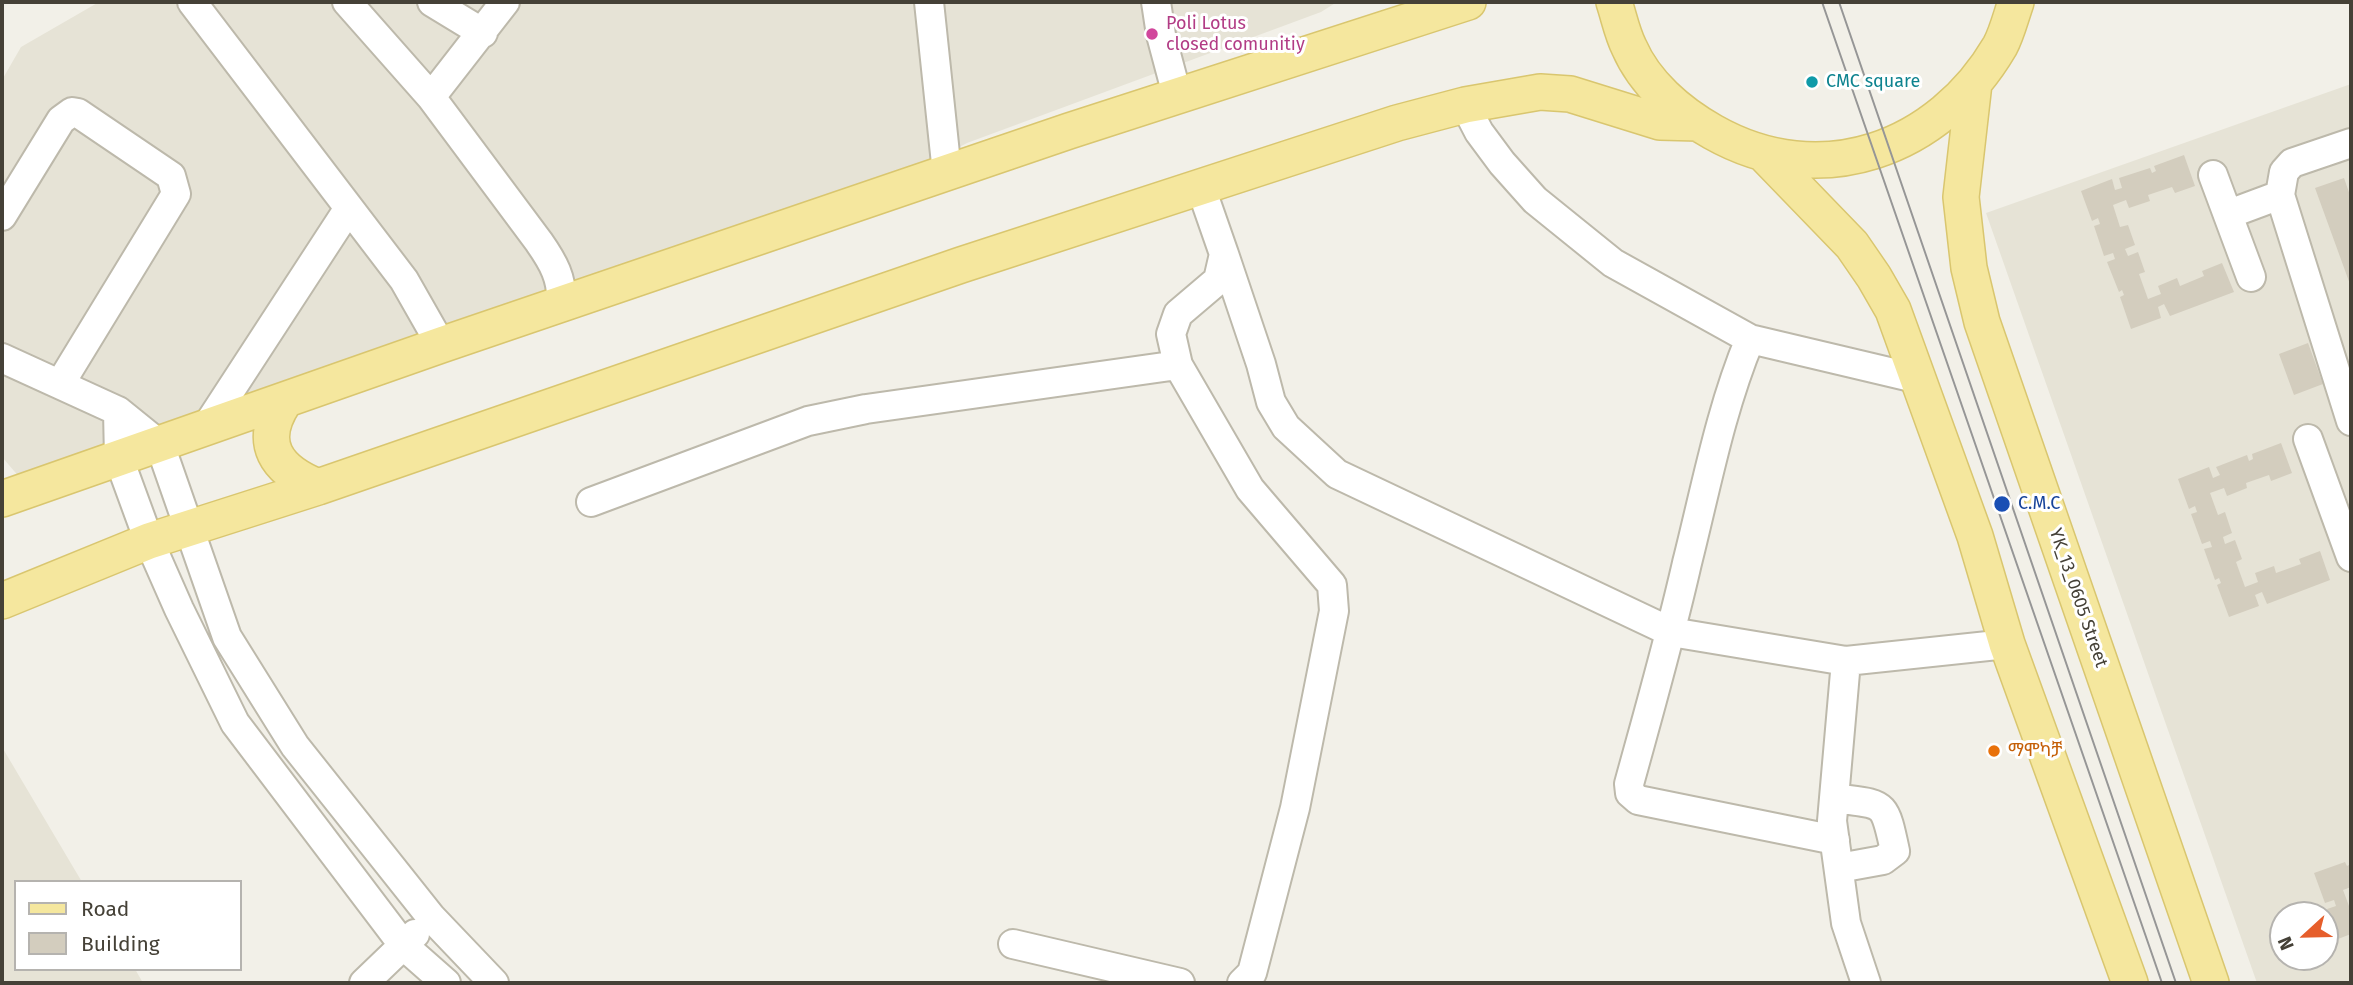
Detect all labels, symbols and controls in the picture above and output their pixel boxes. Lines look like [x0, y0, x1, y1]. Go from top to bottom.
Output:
place label: Poli Lotus closed comunitiy [1166, 13, 1305, 56]
marker: Poli Lotus closed comunitiy [1144, 26, 1160, 42]
place label: CMC square [1826, 71, 1920, 93]
marker: CMC square [1804, 74, 1820, 90]
place label: C.M.C [2018, 493, 2060, 515]
marker: C.M.C [1992, 494, 2012, 514]
street label: YK_13_0605 Street [2044, 526, 2112, 670]
place label: ማሞካቻ [2008, 740, 2062, 762]
marker: ማሞካቻ [1986, 743, 2002, 759]
legend [14, 880, 242, 971]
text: Road [81, 896, 129, 922]
north arrow [2269, 901, 2339, 971]
text: Building [81, 931, 160, 957]
text: N [2273, 933, 2299, 953]

